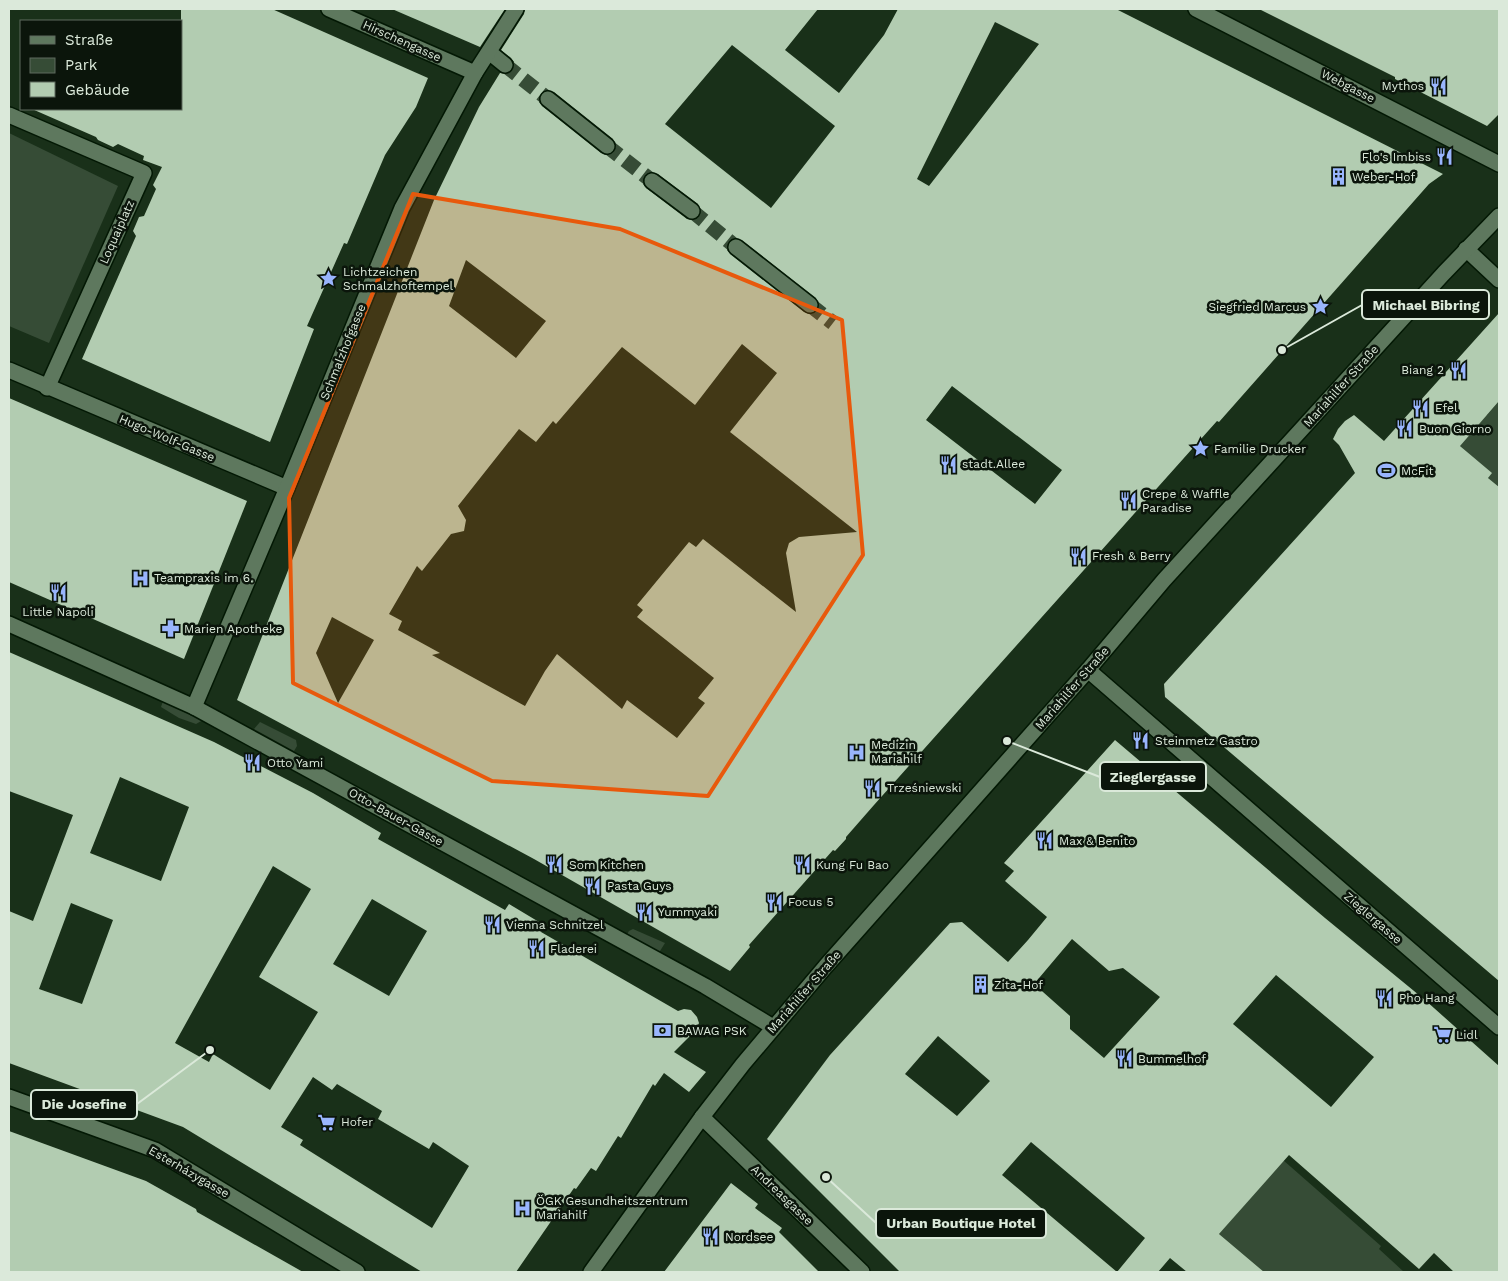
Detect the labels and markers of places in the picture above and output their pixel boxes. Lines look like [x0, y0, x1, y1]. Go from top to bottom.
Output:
restaurant icon: Mythos [1428, 76, 1448, 96]
place label: Mythos [1382, 79, 1424, 93]
restaurant icon: Flo's Imbiss [1435, 147, 1455, 167]
place label: Flo's Imbiss [1362, 150, 1431, 164]
building icon: Weber-Hof [1328, 167, 1348, 187]
place label: Weber-Hof [1352, 170, 1415, 184]
place label: Lichtzeichen Schmalzhoftempel [343, 265, 454, 293]
place icon: Lichtzeichen Schmalzhoftempel [319, 269, 339, 289]
callout: Michael Bibring [1362, 290, 1489, 319]
place icon: Siegfried Marcus [1310, 297, 1330, 317]
place label: Siegfried Marcus [1208, 300, 1306, 314]
restaurant icon: Biang 2 [1448, 360, 1468, 380]
place label: Biang 2 [1401, 363, 1444, 377]
restaurant icon: Efel [1411, 398, 1431, 418]
place label: Efel [1435, 401, 1458, 415]
restaurant icon: Buon Giorno [1395, 419, 1415, 439]
place label: Buon Giorno [1419, 422, 1492, 436]
place icon: Familie Drucker [1190, 439, 1210, 459]
place label: Familie Drucker [1214, 442, 1306, 456]
restaurant icon: stadt.Allee [938, 454, 958, 474]
place label: stadt.Allee [962, 457, 1025, 471]
sports icon: McFit [1377, 461, 1397, 481]
place label: McFit [1401, 464, 1433, 478]
place label: Crepe & Waffle Paradise [1142, 487, 1230, 515]
restaurant icon: Crepe & Waffle Paradise [1118, 491, 1138, 511]
restaurant icon: Fresh & Berry [1068, 546, 1088, 566]
place label: Fresh & Berry [1092, 549, 1171, 563]
hospital icon: Teampraxis im 6. [130, 568, 150, 588]
place label: Teampraxis im 6. [154, 571, 253, 585]
restaurant icon: Little Napoli [48, 583, 68, 603]
place label: Little Napoli [22, 605, 94, 619]
pharmacy icon: Marien Apotheke [160, 619, 180, 639]
place label: Marien Apotheke [184, 622, 283, 636]
restaurant icon: Steinmetz Gastro [1131, 731, 1151, 751]
place label: Steinmetz Gastro [1155, 734, 1258, 748]
place label: Medizin Mariahilf [871, 738, 922, 766]
hospital icon: Medizin Mariahilf [847, 742, 867, 762]
restaurant icon: Otto Yami [243, 753, 263, 773]
place label: Otto Yami [267, 756, 323, 770]
callout: Zieglergasse [1100, 762, 1206, 791]
restaurant icon: Trześniewski [863, 778, 883, 798]
place label: Trześniewski [887, 781, 962, 795]
restaurant icon: Max & Benito [1035, 831, 1055, 851]
place label: Max & Benito [1059, 834, 1135, 848]
restaurant icon: Som Kitchen [545, 855, 565, 875]
restaurant icon: Kung Fu Bao [792, 855, 812, 875]
place label: Som Kitchen [569, 858, 644, 872]
place label: Kung Fu Bao [816, 858, 889, 872]
restaurant icon: Pasta Guys [583, 876, 603, 896]
place label: Pasta Guys [607, 879, 672, 893]
restaurant icon: Focus 5 [764, 892, 784, 912]
place label: Focus 5 [788, 895, 833, 909]
restaurant icon: Yummyaki [634, 902, 654, 922]
place label: Yummyaki [658, 905, 717, 919]
restaurant icon: Vienna Schnitzel [482, 915, 502, 935]
place label: Vienna Schnitzel [506, 918, 604, 932]
restaurant icon: Fladerei [526, 939, 546, 959]
place label: Fladerei [550, 942, 597, 956]
building icon: Zita-Hof [970, 975, 990, 995]
place label: Zita-Hof [994, 978, 1043, 992]
restaurant icon: Pho Hang [1375, 988, 1395, 1008]
place label: Pho Hang [1399, 991, 1455, 1005]
bank icon: BAWAG PSK [653, 1021, 673, 1041]
place label: BAWAG PSK [677, 1024, 747, 1038]
supermarket icon: Lidl [1432, 1025, 1452, 1045]
place label: Lidl [1456, 1028, 1478, 1042]
restaurant icon: Bummelhof [1114, 1049, 1134, 1069]
place label: Bummelhof [1138, 1052, 1206, 1066]
callout: Die Josefine [31, 1090, 137, 1119]
supermarket icon: Hofer [317, 1112, 337, 1132]
place label: Hofer [341, 1115, 373, 1129]
place label: ÖGK Gesundheitszentrum Mariahilf [536, 1194, 688, 1222]
hospital icon: ÖGK Gesundheitszentrum Mariahilf [512, 1198, 532, 1218]
callout: Urban Boutique Hotel [876, 1209, 1046, 1238]
restaurant icon: Nordsee [701, 1227, 721, 1247]
place label: Nordsee [725, 1230, 773, 1244]

